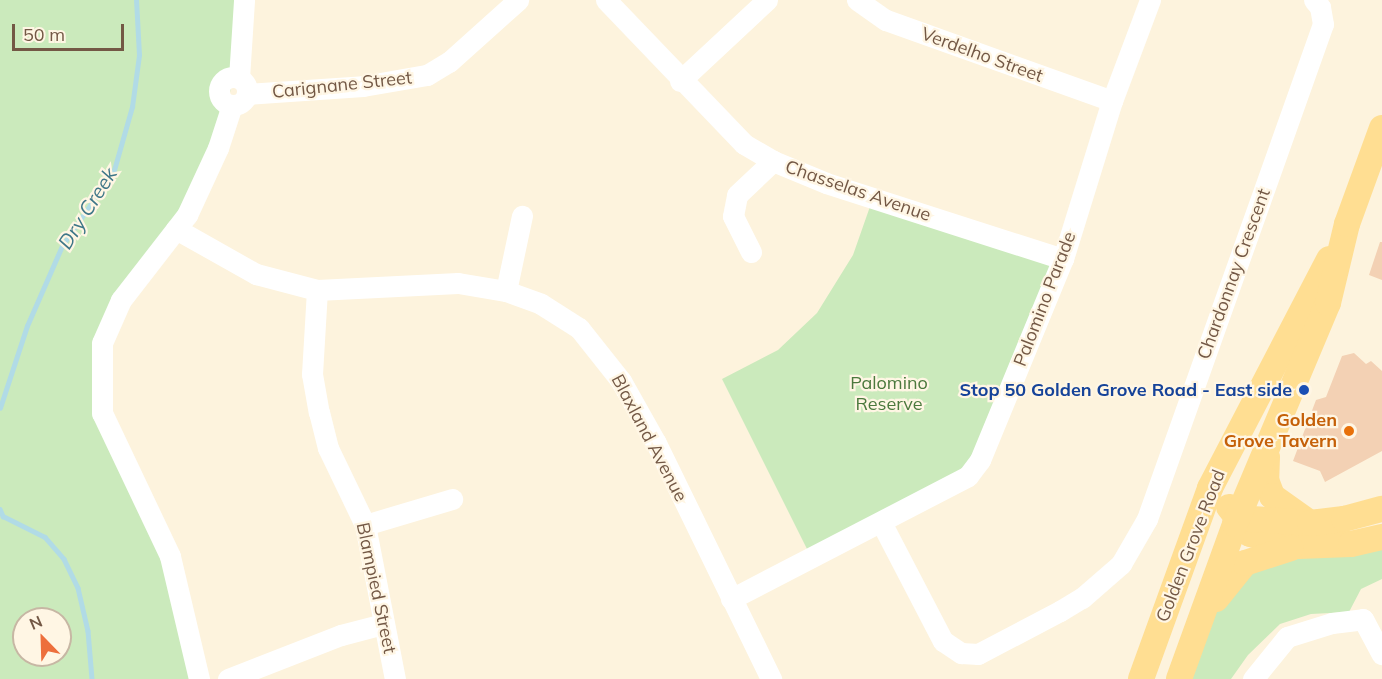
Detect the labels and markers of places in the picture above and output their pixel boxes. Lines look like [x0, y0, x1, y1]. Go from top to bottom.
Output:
place label: Stop 50 Golden Grove Road - East side [960, 379, 1292, 401]
marker: Stop 50 Golden Grove Road - East side [1297, 383, 1311, 397]
place label: Golden Grove Tavern [1224, 410, 1337, 452]
marker: Golden Grove Tavern [1342, 424, 1356, 438]

